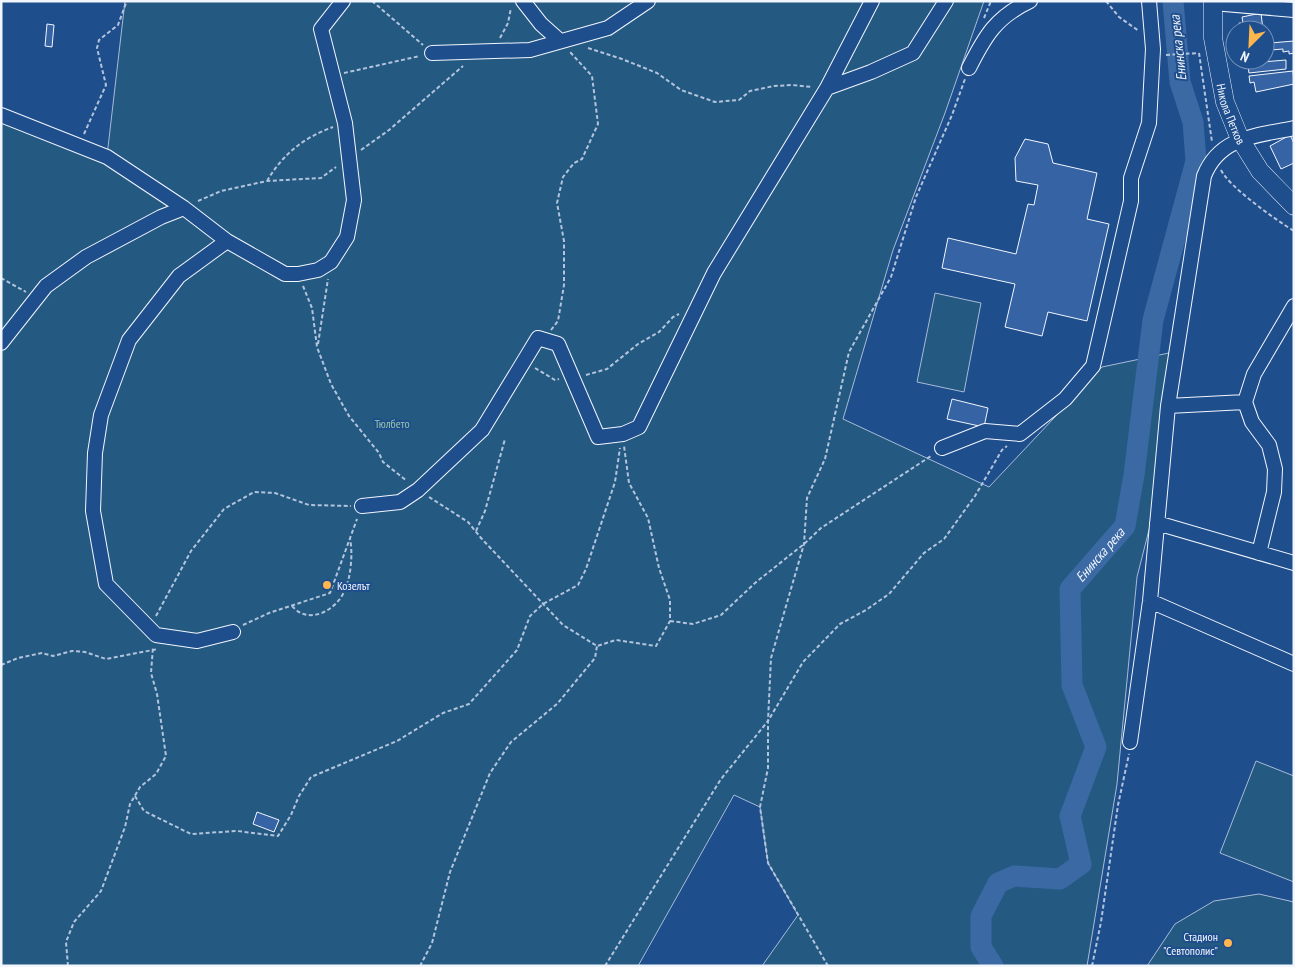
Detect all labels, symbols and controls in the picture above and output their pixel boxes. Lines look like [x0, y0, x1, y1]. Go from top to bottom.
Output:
water label: Енинска река [1165, 13, 1190, 82]
north arrow [1225, 20, 1275, 70]
text: N [1238, 47, 1252, 67]
street label: Никола Петков [1214, 82, 1249, 147]
park label: Тюлбето [374, 416, 410, 431]
water label: Енинска река [1071, 523, 1129, 586]
place label: Козелът [337, 578, 370, 593]
marker: Козелът [321, 579, 333, 591]
place label: Стадион "Севтополис" [1163, 929, 1218, 958]
marker: Стадион "Севтополис" [1222, 937, 1234, 949]

